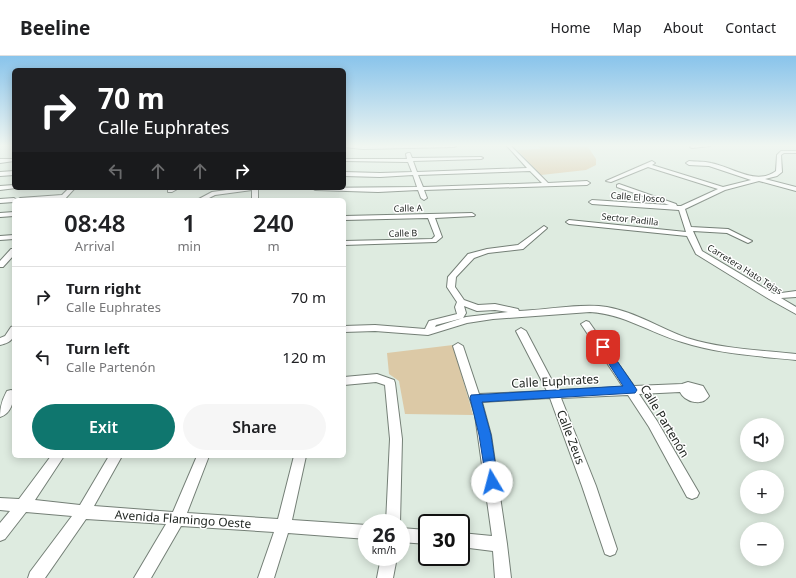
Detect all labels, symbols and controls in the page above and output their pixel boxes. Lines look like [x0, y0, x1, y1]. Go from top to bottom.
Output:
text: Beeline [20, 15, 90, 41]
text: Home [551, 18, 590, 37]
text: Map [612, 18, 642, 37]
text: About [664, 18, 703, 37]
text: Contact [725, 18, 776, 37]
text: 70 m [98, 79, 165, 117]
icon: right [32, 84, 84, 136]
text: Calle Euphrates [98, 115, 229, 139]
icon: left [105, 160, 127, 182]
icon: ahead [147, 160, 169, 182]
icon: ahead [189, 160, 211, 182]
icon: right [231, 160, 253, 182]
street label: Calle El Josco [610, 189, 666, 205]
street label: Calle A [394, 201, 423, 215]
text: 08:48 [64, 206, 125, 239]
text: 1 [182, 206, 196, 239]
text: 240 [253, 206, 294, 239]
street label: Sector Padilla [601, 210, 659, 228]
street label: Calle B [388, 226, 418, 240]
text: Arrival [75, 237, 115, 255]
text: min [177, 237, 201, 255]
text: m [267, 237, 280, 255]
street label: Carretera Hato Tejas [705, 241, 785, 297]
text: Turn right [66, 278, 141, 298]
icon: right [32, 286, 54, 308]
text: 70 m [291, 287, 326, 307]
text: Calle Euphrates [66, 298, 161, 316]
pin [586, 330, 620, 364]
icon: arrive [592, 336, 614, 358]
text: Turn left [66, 338, 130, 358]
icon: left [32, 346, 54, 368]
text: 120 m [282, 347, 326, 367]
text: Calle Partenón [66, 358, 155, 376]
street label: Calle Euphrates [511, 370, 599, 392]
street label: Calle Partenón [636, 381, 694, 461]
button: Exit [32, 404, 175, 450]
button: Share [183, 404, 326, 450]
street label: Calle Zeus [553, 407, 589, 467]
map controls [740, 418, 784, 566]
button: sound [740, 418, 784, 462]
position arrow [471, 461, 513, 503]
button: + [740, 470, 784, 514]
street label: Avenida Flamingo Oeste [114, 506, 252, 532]
speed limit sign: 30 [418, 514, 470, 566]
text: 26 [373, 521, 395, 548]
button: − [740, 522, 784, 566]
text: km/h [372, 543, 396, 557]

